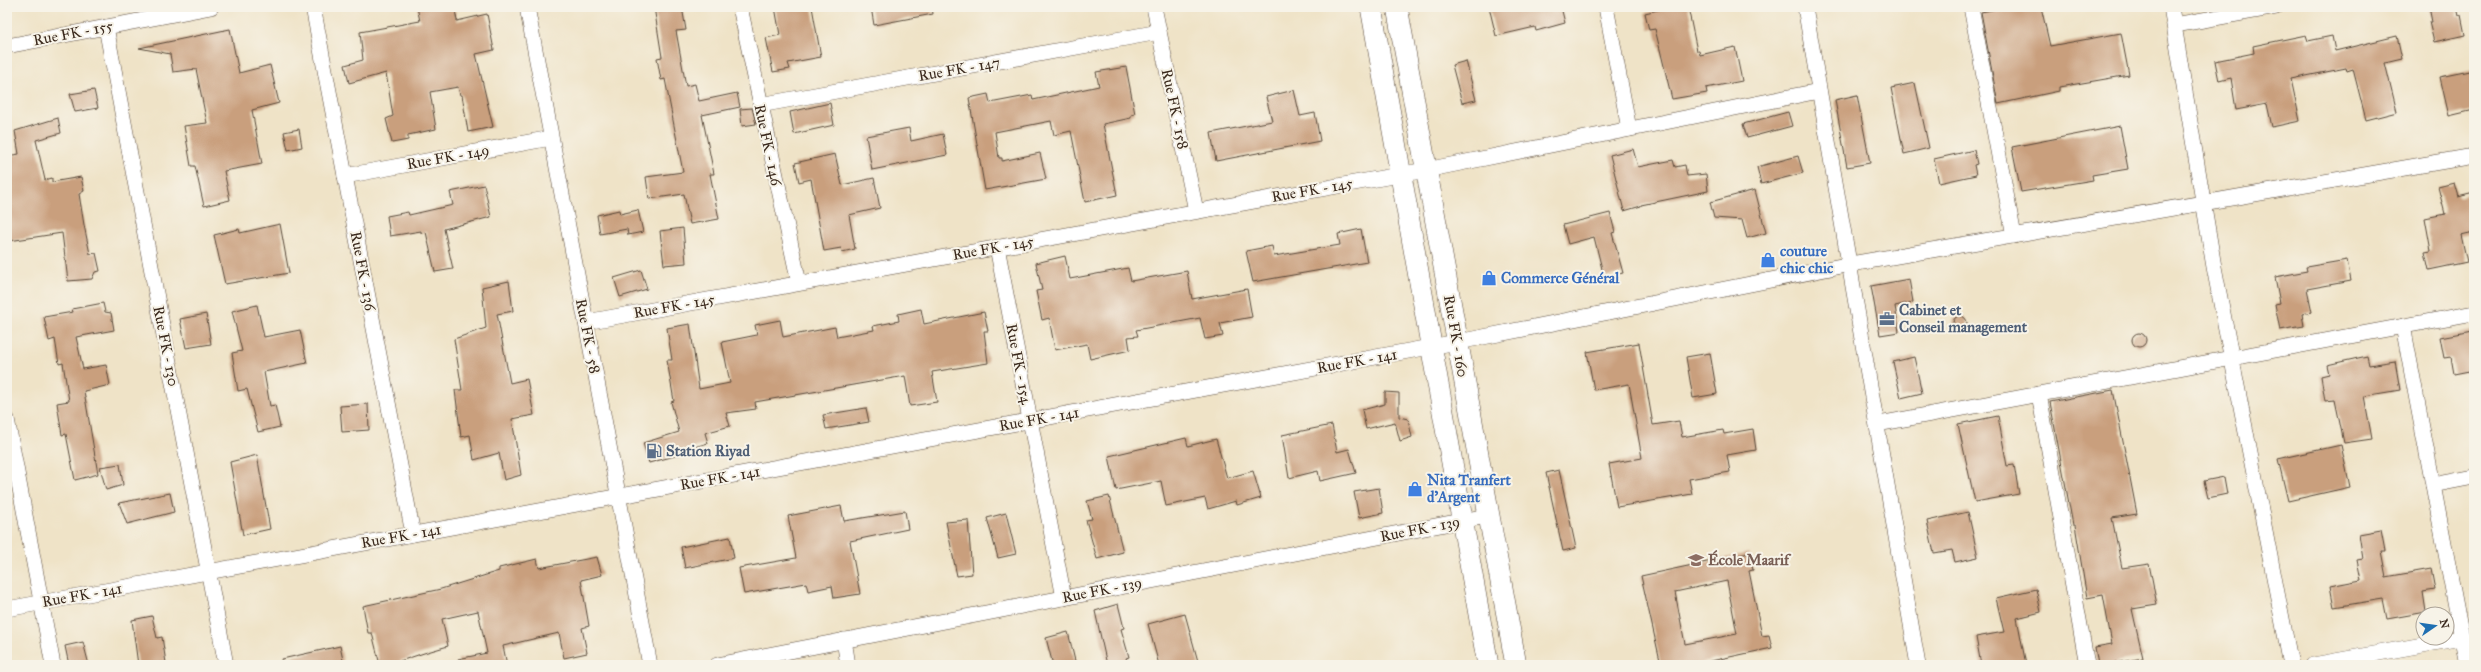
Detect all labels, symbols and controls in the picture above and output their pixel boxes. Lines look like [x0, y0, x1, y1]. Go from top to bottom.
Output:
street label: Rue FK - 155 [32, 16, 114, 50]
street label: Rue FK - 147 [917, 53, 1001, 85]
street label: Rue FK - 158 [1158, 67, 1192, 151]
street label: Rue FK - 146 [751, 103, 786, 189]
street label: Rue FK - 149 [405, 141, 491, 173]
street label: Rue FK - 145 [1270, 174, 1354, 206]
street label: Rue FK - 136 [346, 230, 380, 314]
street label: Rue FK - 145 [951, 232, 1035, 264]
place label: couture chic chic [1780, 242, 1834, 277]
shop icon: couture chic chic [1759, 251, 1777, 269]
shop icon: Commerce Général [1480, 269, 1498, 287]
place label: Commerce Général [1501, 269, 1620, 287]
street label: Rue FK - 145 [632, 290, 716, 322]
street label: Rue FK - 160 [1440, 293, 1472, 379]
street label: Rue FK - 58 [572, 297, 604, 375]
place label: Cabinet et Conseil management [1899, 301, 2028, 337]
street label: Rue FK - 130 [149, 304, 183, 388]
office icon: Cabinet et Conseil management [1878, 310, 1896, 328]
street label: Rue FK - 154 [1002, 322, 1036, 406]
street label: Rue FK - 141 [1315, 345, 1399, 377]
street label: Rue FK - 141 [997, 403, 1081, 435]
fuel station icon: Station Riyad [645, 442, 663, 460]
place label: Station Riyad [666, 442, 750, 461]
street label: Rue FK - 141 [678, 462, 762, 494]
place label: Nita Tranfert d'Argent [1427, 471, 1511, 507]
shop icon: Nita Tranfert d'Argent [1406, 480, 1424, 498]
street label: Rue FK - 139 [1379, 512, 1461, 546]
street label: Rue FK - 141 [359, 520, 443, 552]
place label: École Maarif [1708, 550, 1792, 569]
school or university icon: École Maarif [1687, 551, 1705, 569]
street label: Rue FK - 139 [1061, 573, 1143, 607]
street label: Rue FK - 141 [40, 579, 124, 611]
north arrow [2415, 606, 2455, 646]
text: N [2437, 618, 2452, 631]

